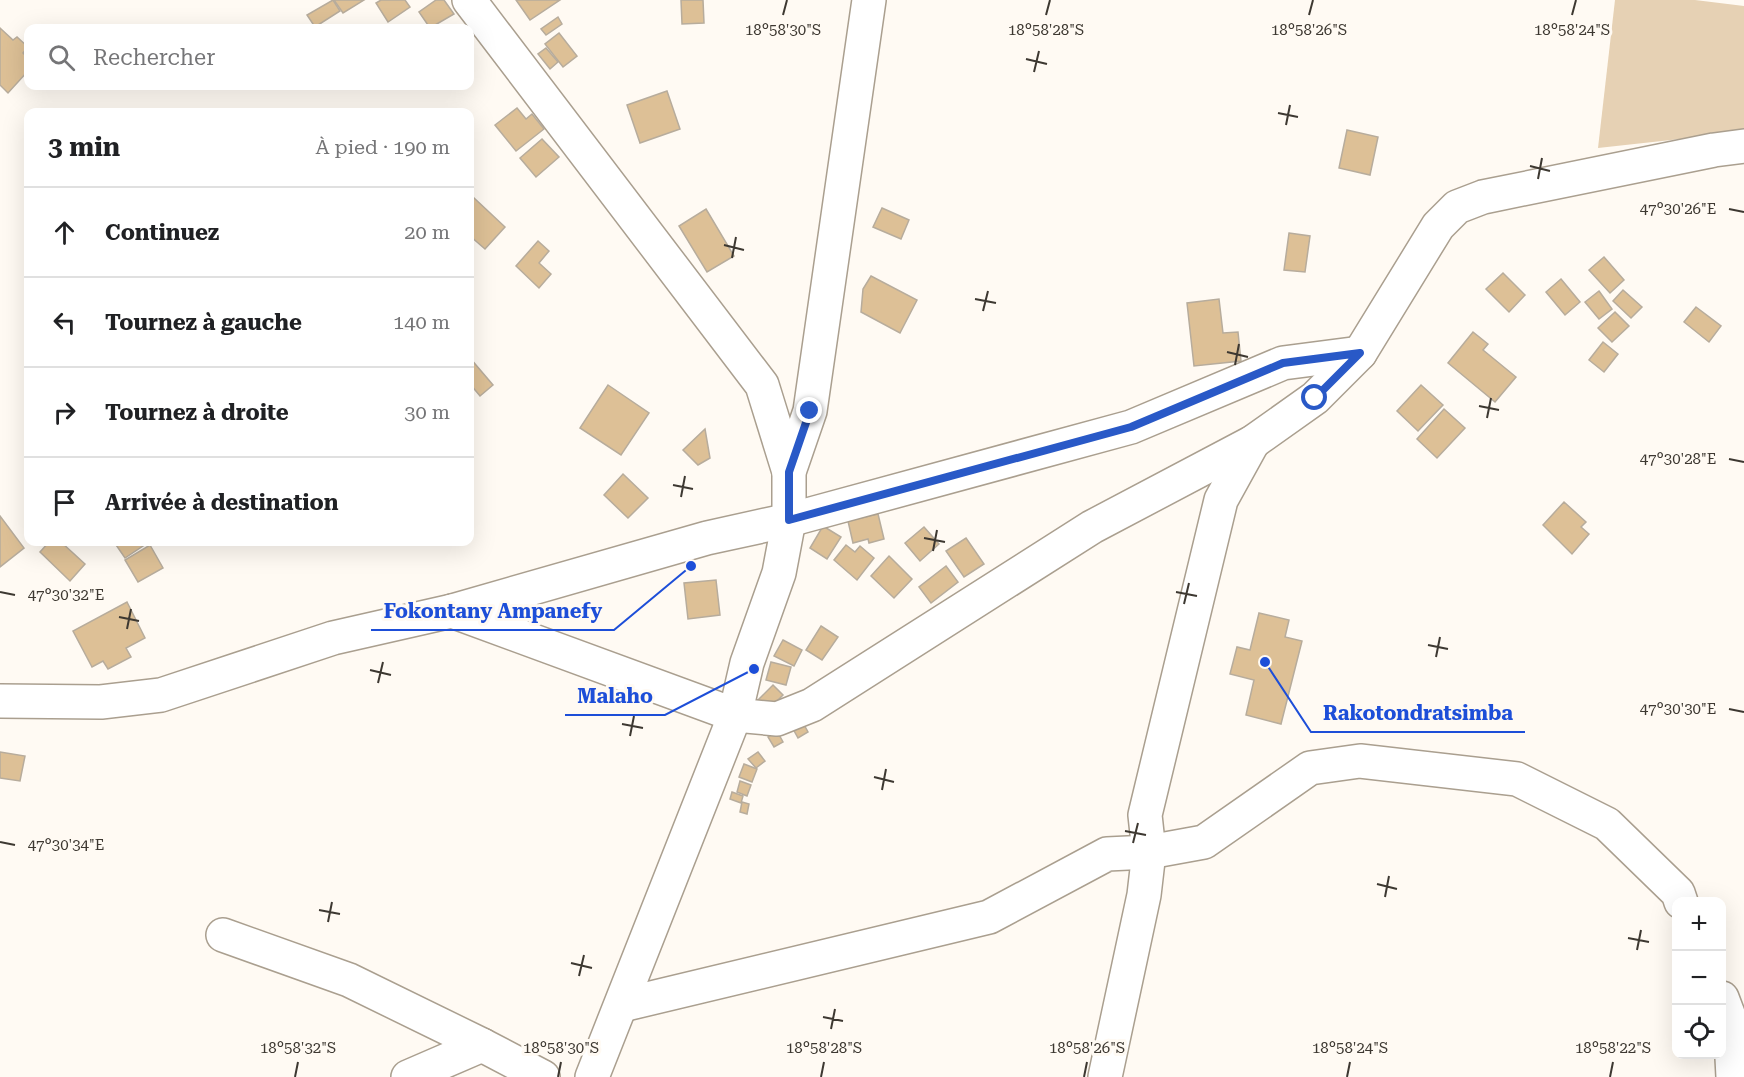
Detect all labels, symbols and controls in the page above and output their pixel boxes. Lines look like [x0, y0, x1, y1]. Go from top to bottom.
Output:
text: 18°58'30"S [745, 21, 821, 39]
text: 18°58'28"S [1008, 21, 1084, 39]
text: 18°58'26"S [1271, 21, 1347, 39]
text: 18°58'24"S [1534, 21, 1610, 39]
search box [24, 24, 474, 90]
icon: search [45, 41, 78, 74]
text: Rechercher [93, 45, 215, 70]
text: 3 min [48, 132, 120, 162]
text: À pied · 190 m [316, 135, 450, 159]
text: 47°30'26"E [1640, 200, 1716, 218]
icon: ahead [48, 216, 81, 249]
text: Continuez [105, 220, 219, 245]
text: 20 m [404, 220, 450, 244]
icon: left [48, 306, 81, 339]
text: Tournez à gauche [105, 310, 302, 335]
text: 140 m [393, 310, 450, 334]
route start [1301, 384, 1327, 410]
icon: right [48, 396, 81, 429]
route end [796, 397, 822, 423]
text: Tournez à droite [105, 400, 289, 425]
text: 30 m [404, 400, 450, 424]
text: 47°30'28"E [1640, 450, 1716, 468]
icon: arrive [48, 486, 81, 519]
text: Arrivée à destination [105, 490, 339, 515]
text: 47°30'32"E [28, 586, 104, 604]
callout: Fokontany Ampanefy [371, 592, 614, 630]
text: Fokontany Ampanefy [384, 599, 602, 623]
callout: Malaho [565, 677, 665, 715]
text: Malaho [577, 684, 653, 708]
callout: Rakotondratsimba [1311, 694, 1525, 732]
text: 47°30'30"E [1640, 700, 1716, 718]
text: Rakotondratsimba [1323, 701, 1513, 725]
text: 47°30'34"E [28, 836, 104, 854]
map controls [1672, 897, 1726, 1059]
button: + [1672, 897, 1726, 951]
button: − [1672, 951, 1726, 1005]
button: locate [1672, 1005, 1726, 1059]
text: 18°58'32"S [260, 1039, 336, 1057]
text: 18°58'30"S [523, 1039, 599, 1057]
text: 18°58'28"S [786, 1039, 862, 1057]
text: 18°58'26"S [1049, 1039, 1125, 1057]
text: 18°58'24"S [1312, 1039, 1388, 1057]
text: 18°58'22"S [1575, 1039, 1651, 1057]

